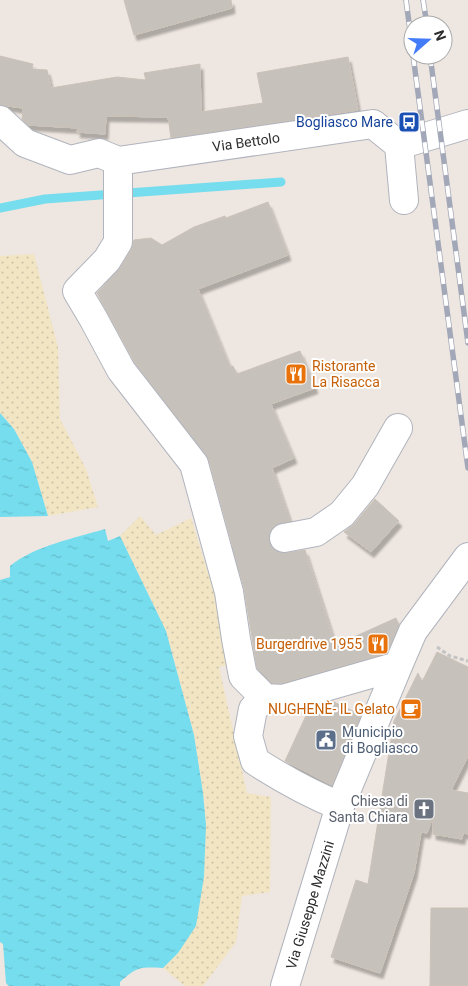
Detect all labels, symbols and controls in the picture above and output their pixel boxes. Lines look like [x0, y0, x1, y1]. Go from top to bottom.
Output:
north arrow [403, 15, 453, 65]
text: N [431, 28, 449, 43]
bus stop icon: Bogliasco Mare [397, 110, 421, 134]
place label: Bogliasco Mare [296, 114, 393, 130]
street label: Via Bettolo [211, 129, 281, 155]
place label: Ristorante La Risacca [312, 358, 380, 390]
restaurant icon: Ristorante La Risacca [284, 362, 308, 386]
restaurant icon: Burgerdrive 1955 [366, 632, 390, 656]
place label: Burgerdrive 1955 [256, 636, 362, 652]
cafe icon: NUGHENÈ- IL Gelato [399, 697, 423, 721]
place label: NUGHENÈ- IL Gelato [268, 700, 395, 717]
place label: Municipio di Bogliasco [342, 724, 418, 756]
public building icon: Municipio di Bogliasco [314, 728, 338, 752]
place label: Chiesa di Santa Chiara [329, 793, 408, 825]
church icon: Chiesa di Santa Chiara [412, 797, 436, 821]
street label: Via Giuseppe Mazzini [283, 839, 337, 971]

